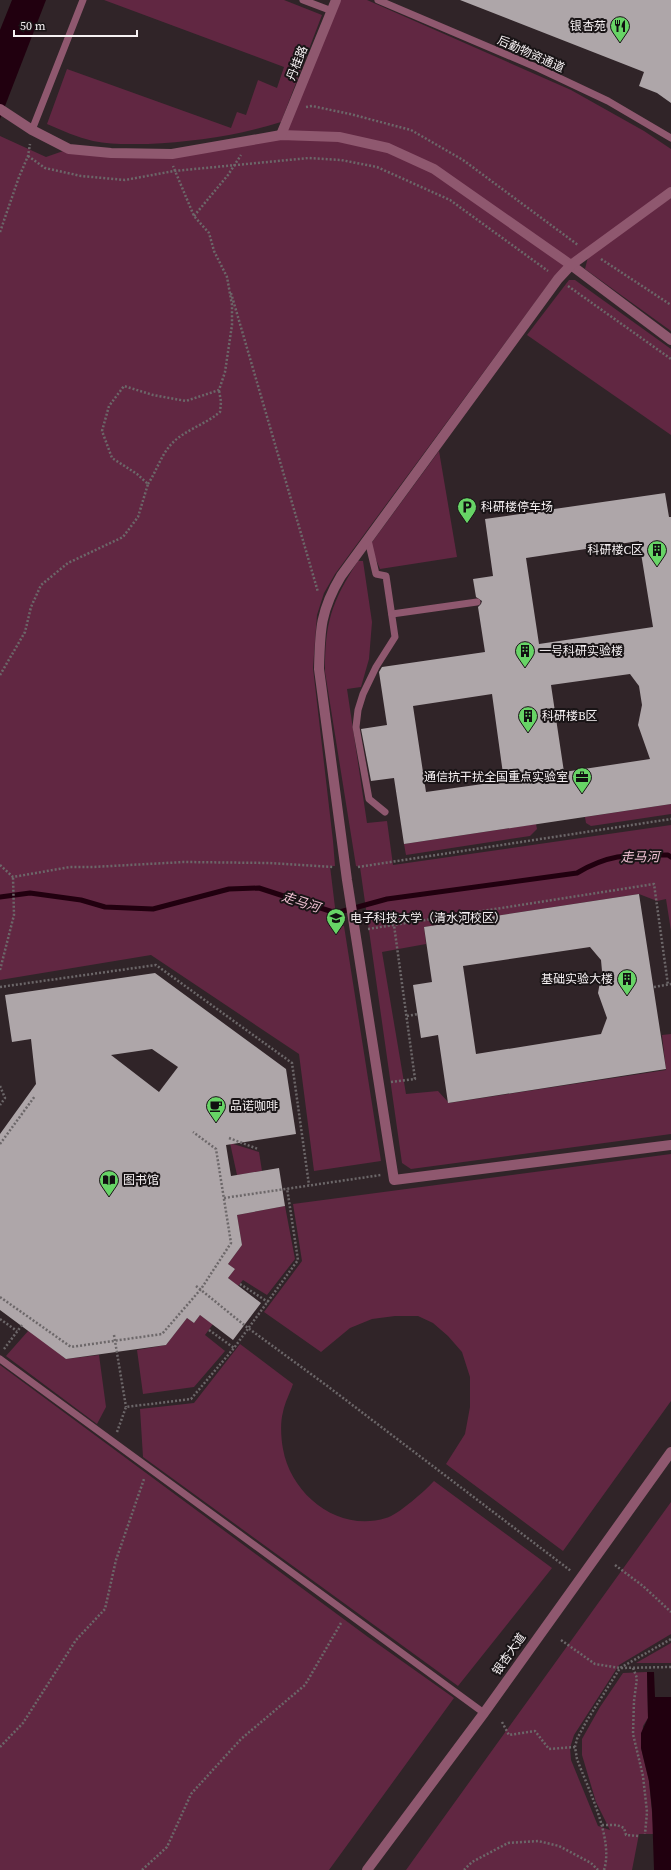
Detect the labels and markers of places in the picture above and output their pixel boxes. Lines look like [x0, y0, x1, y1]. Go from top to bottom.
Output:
restaurant icon: 银杏苑 [609, 15, 631, 43]
place label: 银杏苑 [570, 18, 606, 34]
parking icon: 科研楼停车场 [456, 496, 478, 524]
place label: 科研楼停车场 [481, 499, 553, 515]
building icon: 科研楼C区 [646, 539, 668, 567]
place label: 科研楼C区 [587, 542, 643, 558]
building icon: 一号科研实验楼 [514, 640, 536, 668]
place label: 一号科研实验楼 [539, 643, 623, 659]
building icon: 科研楼B区 [517, 705, 539, 733]
place label: 科研楼B区 [542, 708, 598, 724]
office icon: 通信抗干扰全国重点实验室 [571, 766, 593, 794]
place label: 通信抗干扰全国重点实验室 [424, 769, 568, 785]
school or university icon: 电子科技大学（清水河校区） [325, 907, 347, 935]
place label: 电子科技大学（清水河校区） [350, 910, 506, 926]
building icon: 基础实验大楼 [616, 968, 638, 996]
place label: 基础实验大楼 [541, 971, 613, 987]
cafe icon: 品诺咖啡 [205, 1095, 227, 1123]
place label: 品诺咖啡 [230, 1098, 278, 1114]
library icon: 图书馆 [98, 1169, 120, 1197]
place label: 图书馆 [123, 1172, 159, 1188]

